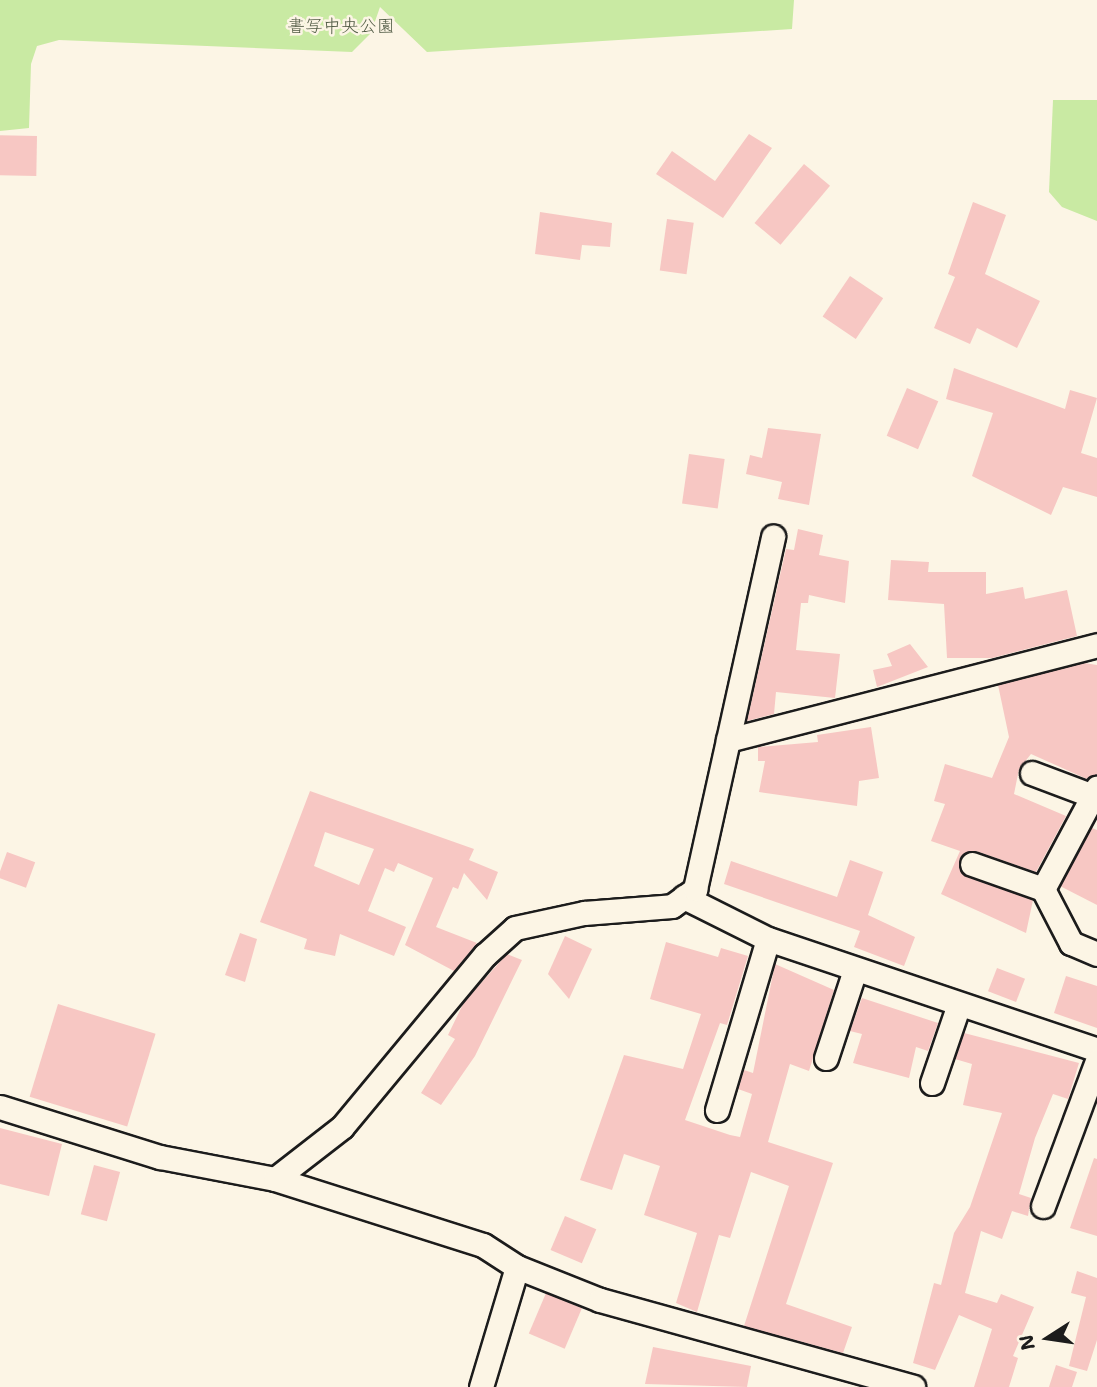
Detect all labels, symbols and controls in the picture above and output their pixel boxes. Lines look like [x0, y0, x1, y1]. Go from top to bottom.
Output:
park label: 書写中央公園 [287, 15, 395, 37]
north arrow [1013, 1303, 1083, 1373]
text: N [1013, 1333, 1041, 1352]

